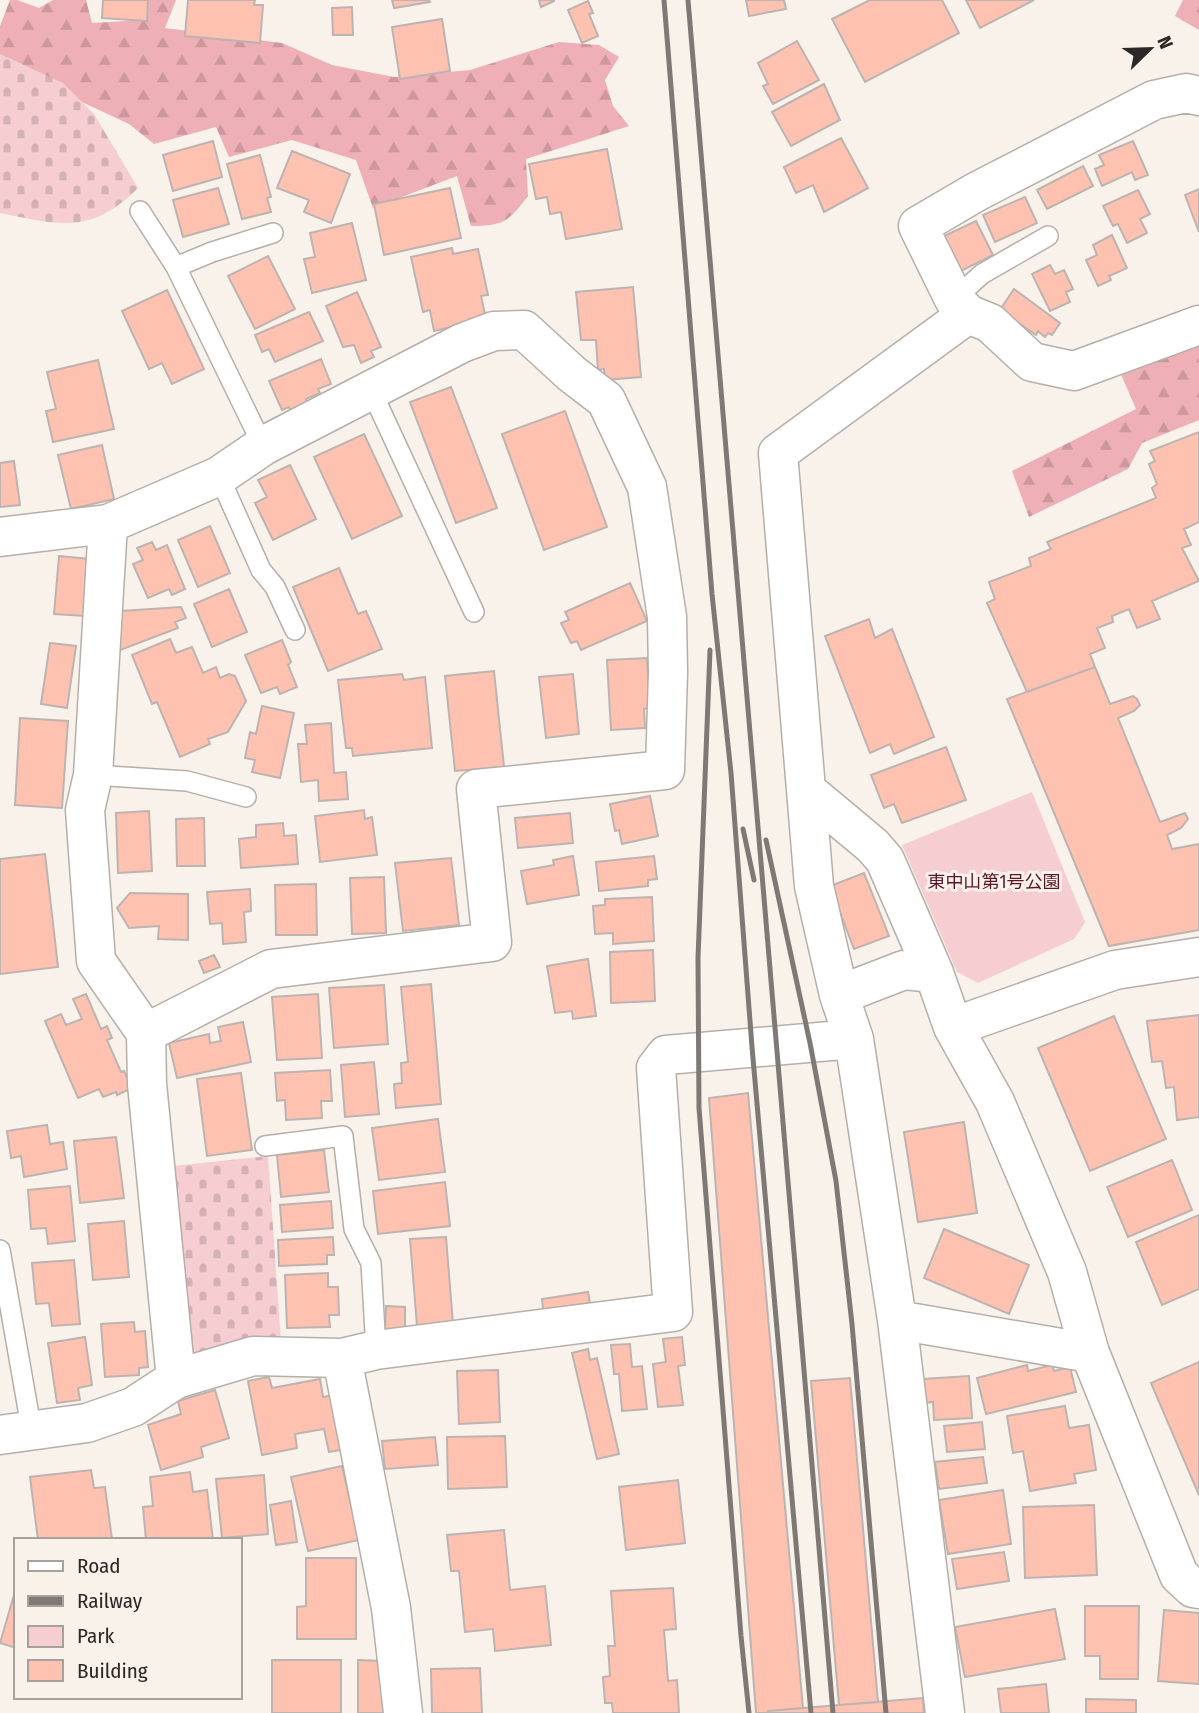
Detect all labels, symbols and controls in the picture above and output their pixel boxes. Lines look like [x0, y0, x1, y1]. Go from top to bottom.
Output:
north arrow [1115, 14, 1185, 84]
text: N [1152, 33, 1178, 52]
park label: 東中山第1号公園 [927, 871, 1061, 893]
legend [14, 1538, 242, 1699]
text: Road [77, 1553, 121, 1579]
text: Railway [77, 1588, 143, 1614]
text: Park [77, 1623, 115, 1649]
text: Building [77, 1658, 148, 1684]

